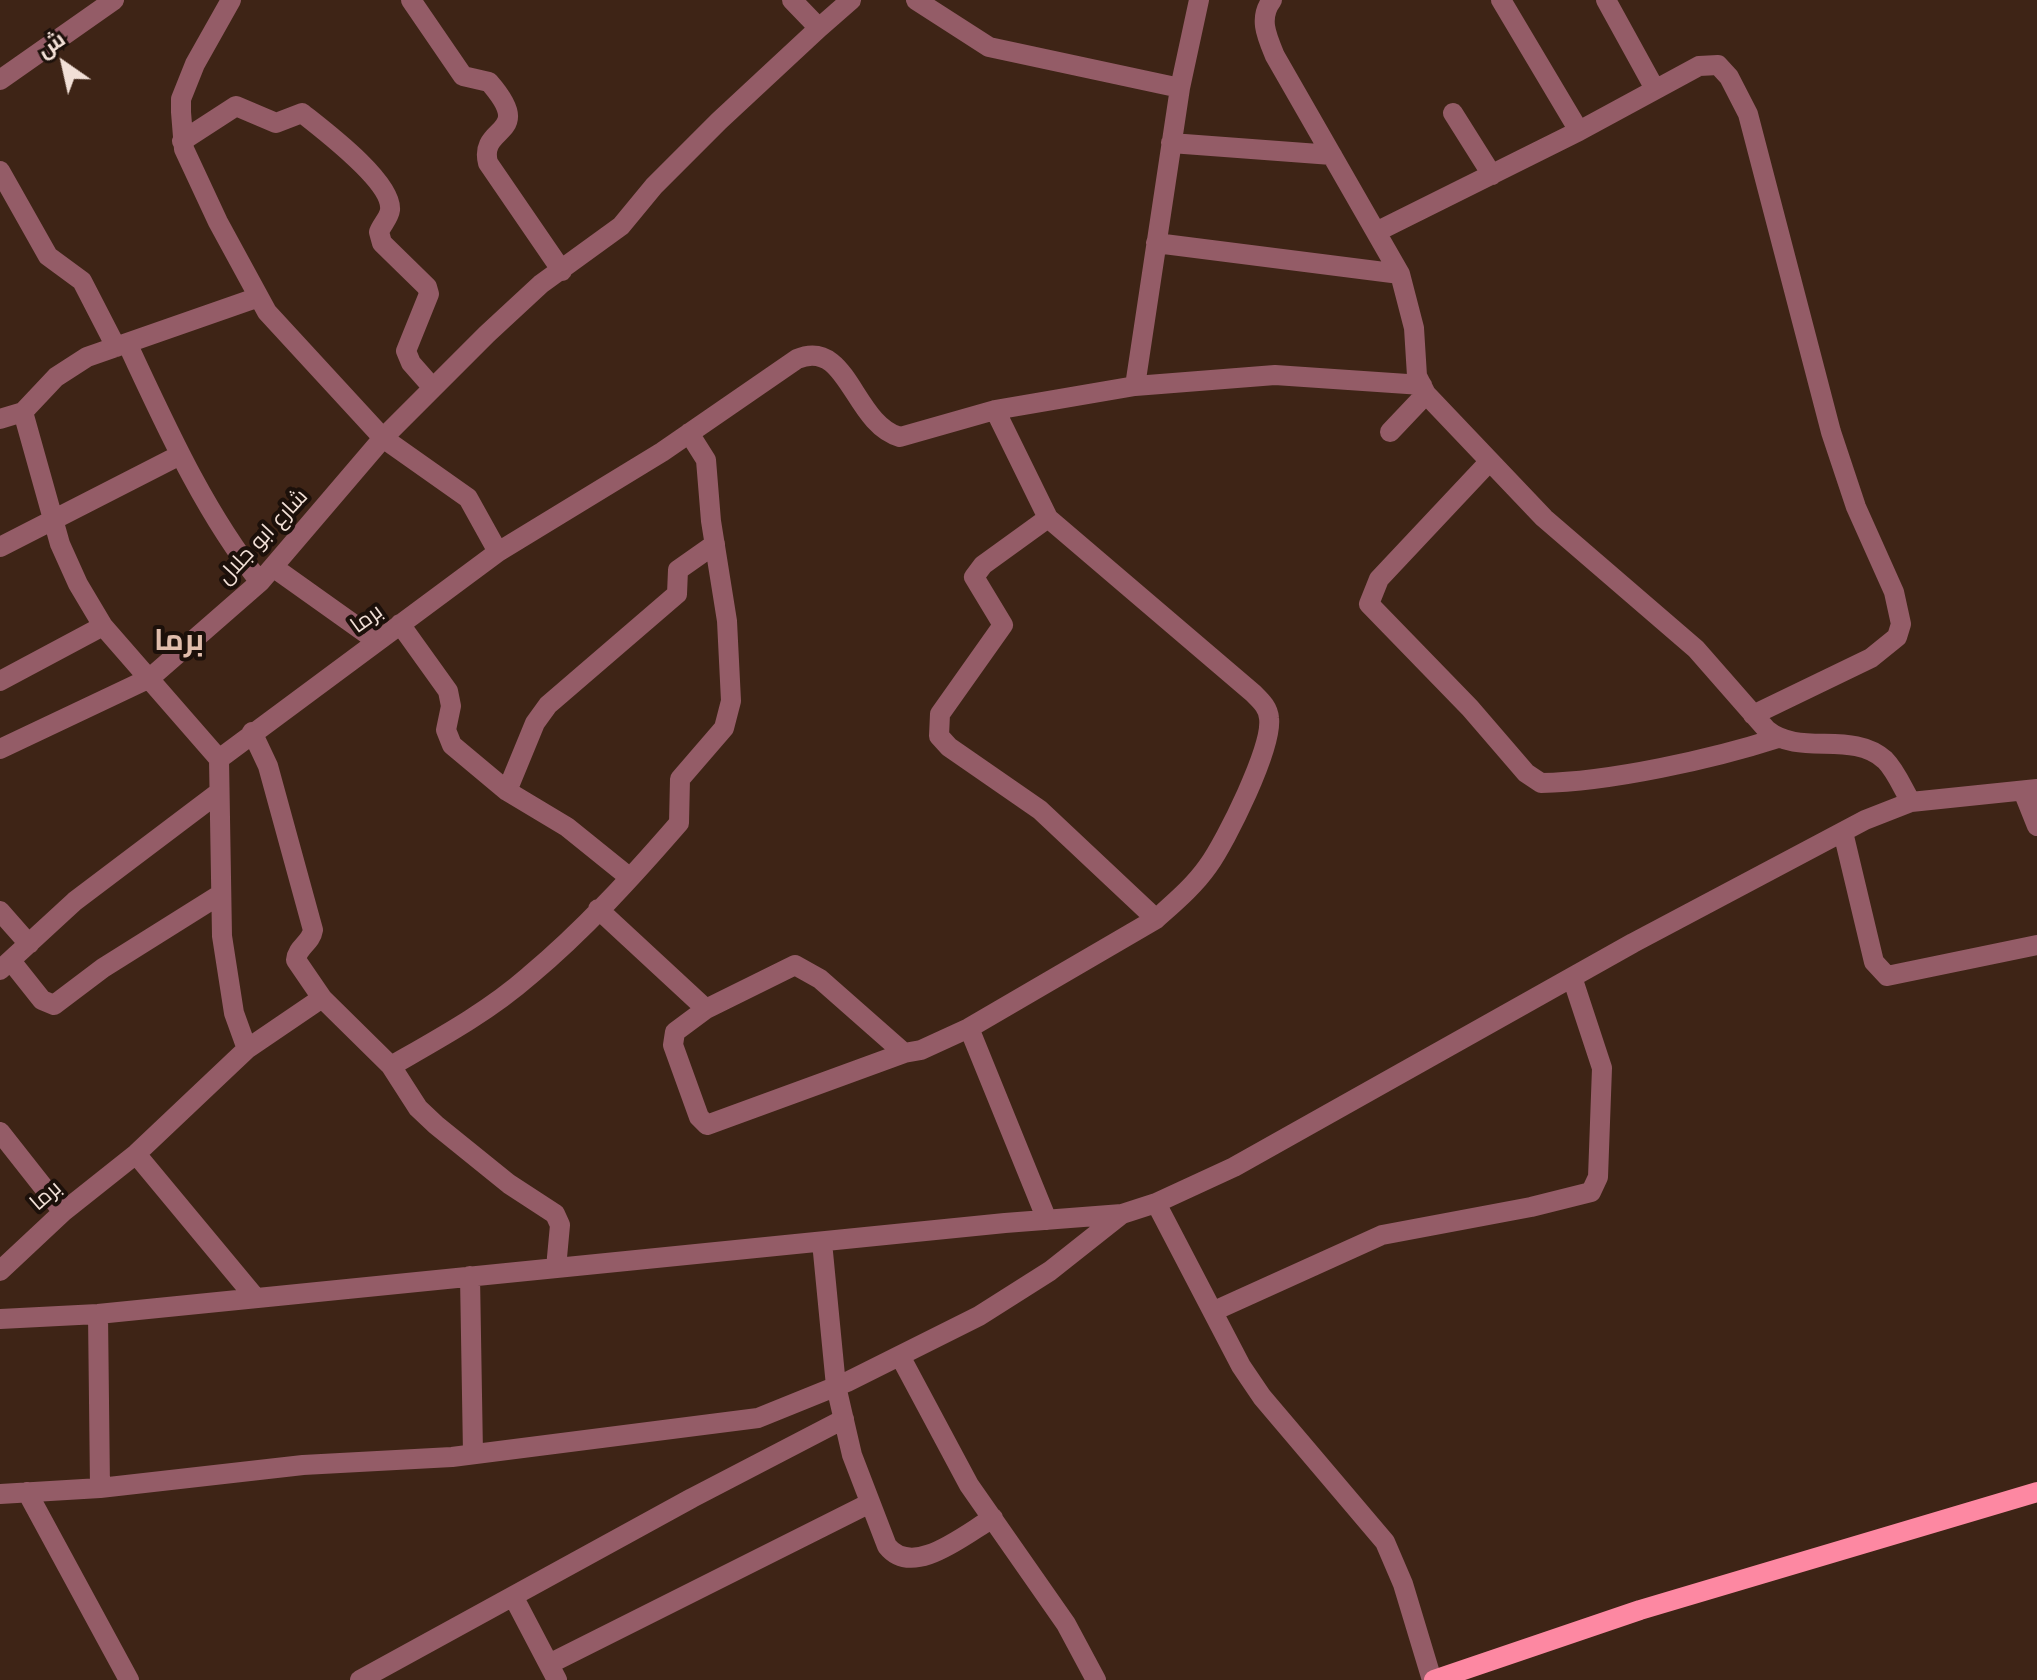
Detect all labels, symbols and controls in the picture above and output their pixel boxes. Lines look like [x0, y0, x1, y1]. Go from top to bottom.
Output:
north arrow [24, 24, 104, 104]
text: ش [31, 25, 70, 64]
street label: شارع ابو جلال [212, 484, 314, 590]
street label: برما [346, 599, 388, 639]
district label: برما [154, 623, 204, 659]
street label: برما [25, 1175, 67, 1217]

